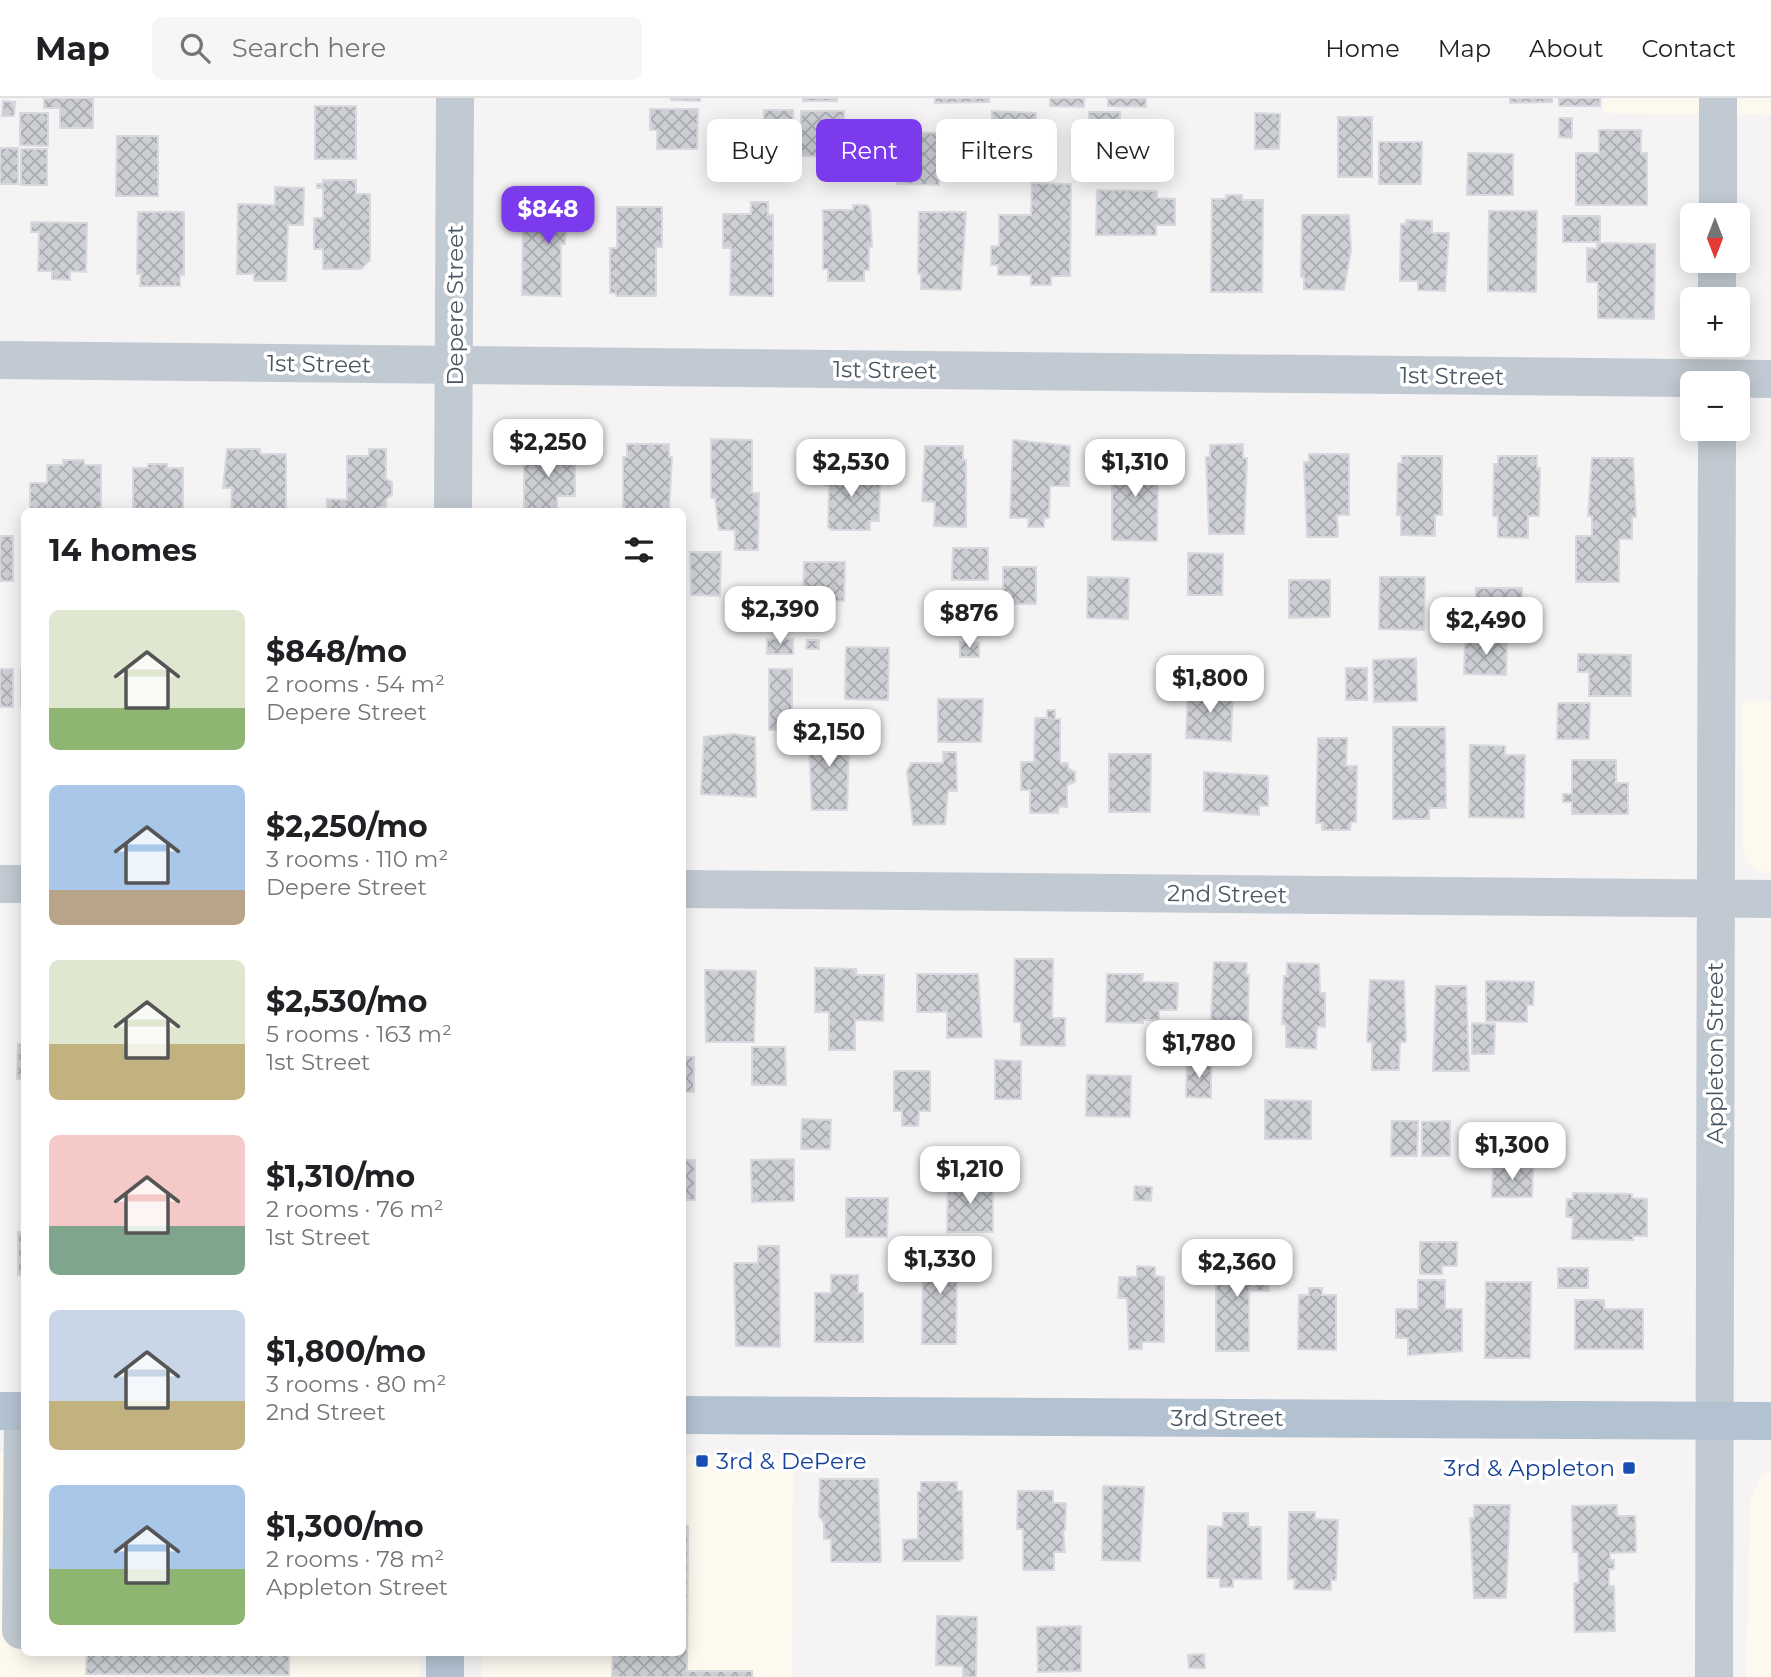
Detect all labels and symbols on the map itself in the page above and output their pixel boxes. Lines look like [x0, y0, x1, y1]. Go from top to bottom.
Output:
pin: $848 [507, 186, 589, 246]
north arrow [1680, 203, 1750, 273]
street label: Depere Street [441, 225, 469, 385]
street label: 1st Street [267, 349, 371, 379]
street label: 1st Street [833, 355, 937, 385]
street label: 1st Street [1400, 361, 1504, 391]
pin: $2,250 [491, 420, 605, 479]
pin: $2,530 [794, 440, 908, 499]
pin: $1,310 [1078, 440, 1192, 499]
pin: $2,390 [723, 587, 837, 646]
pin: $876 [928, 590, 1010, 650]
pin: $2,490 [1429, 598, 1543, 657]
pin: $1,800 [1153, 656, 1267, 715]
pin: $2,150 [772, 710, 886, 769]
street label: 2nd Street [1167, 879, 1287, 909]
street label: Appleton Street [1701, 962, 1729, 1144]
pin: $1,780 [1142, 1020, 1256, 1080]
pin: $1,300 [1455, 1122, 1569, 1182]
pin: $1,210 [913, 1146, 1027, 1206]
pin: $1,330 [883, 1236, 997, 1296]
pin: $2,360 [1180, 1240, 1294, 1299]
street label: 3rd Street [1170, 1404, 1284, 1432]
place label: 3rd & DePere [716, 1447, 867, 1475]
marker: 3rd & DePere [694, 1453, 710, 1469]
place label: 3rd & Appleton [1443, 1454, 1615, 1482]
marker: 3rd & Appleton [1621, 1460, 1637, 1476]

